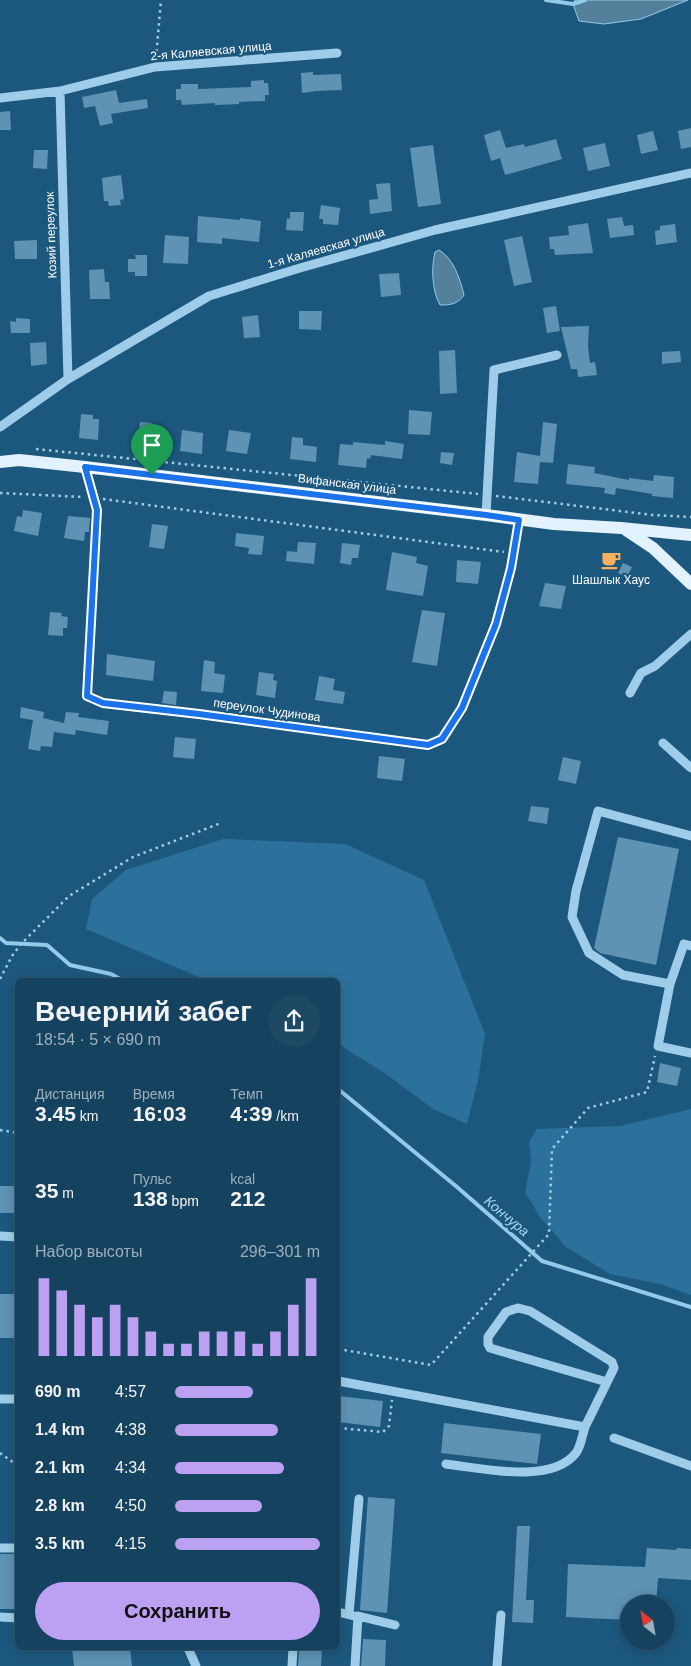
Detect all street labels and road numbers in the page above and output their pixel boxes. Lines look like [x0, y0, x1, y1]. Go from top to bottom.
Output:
street label: 2-я Каляевская улица [150, 39, 272, 63]
street label: Козий переулок [42, 191, 60, 279]
street label: 1-я Каляевская улица [266, 224, 387, 271]
street label: Вифанская улица [297, 471, 397, 497]
street label: переулок Чудинова [213, 696, 322, 724]

